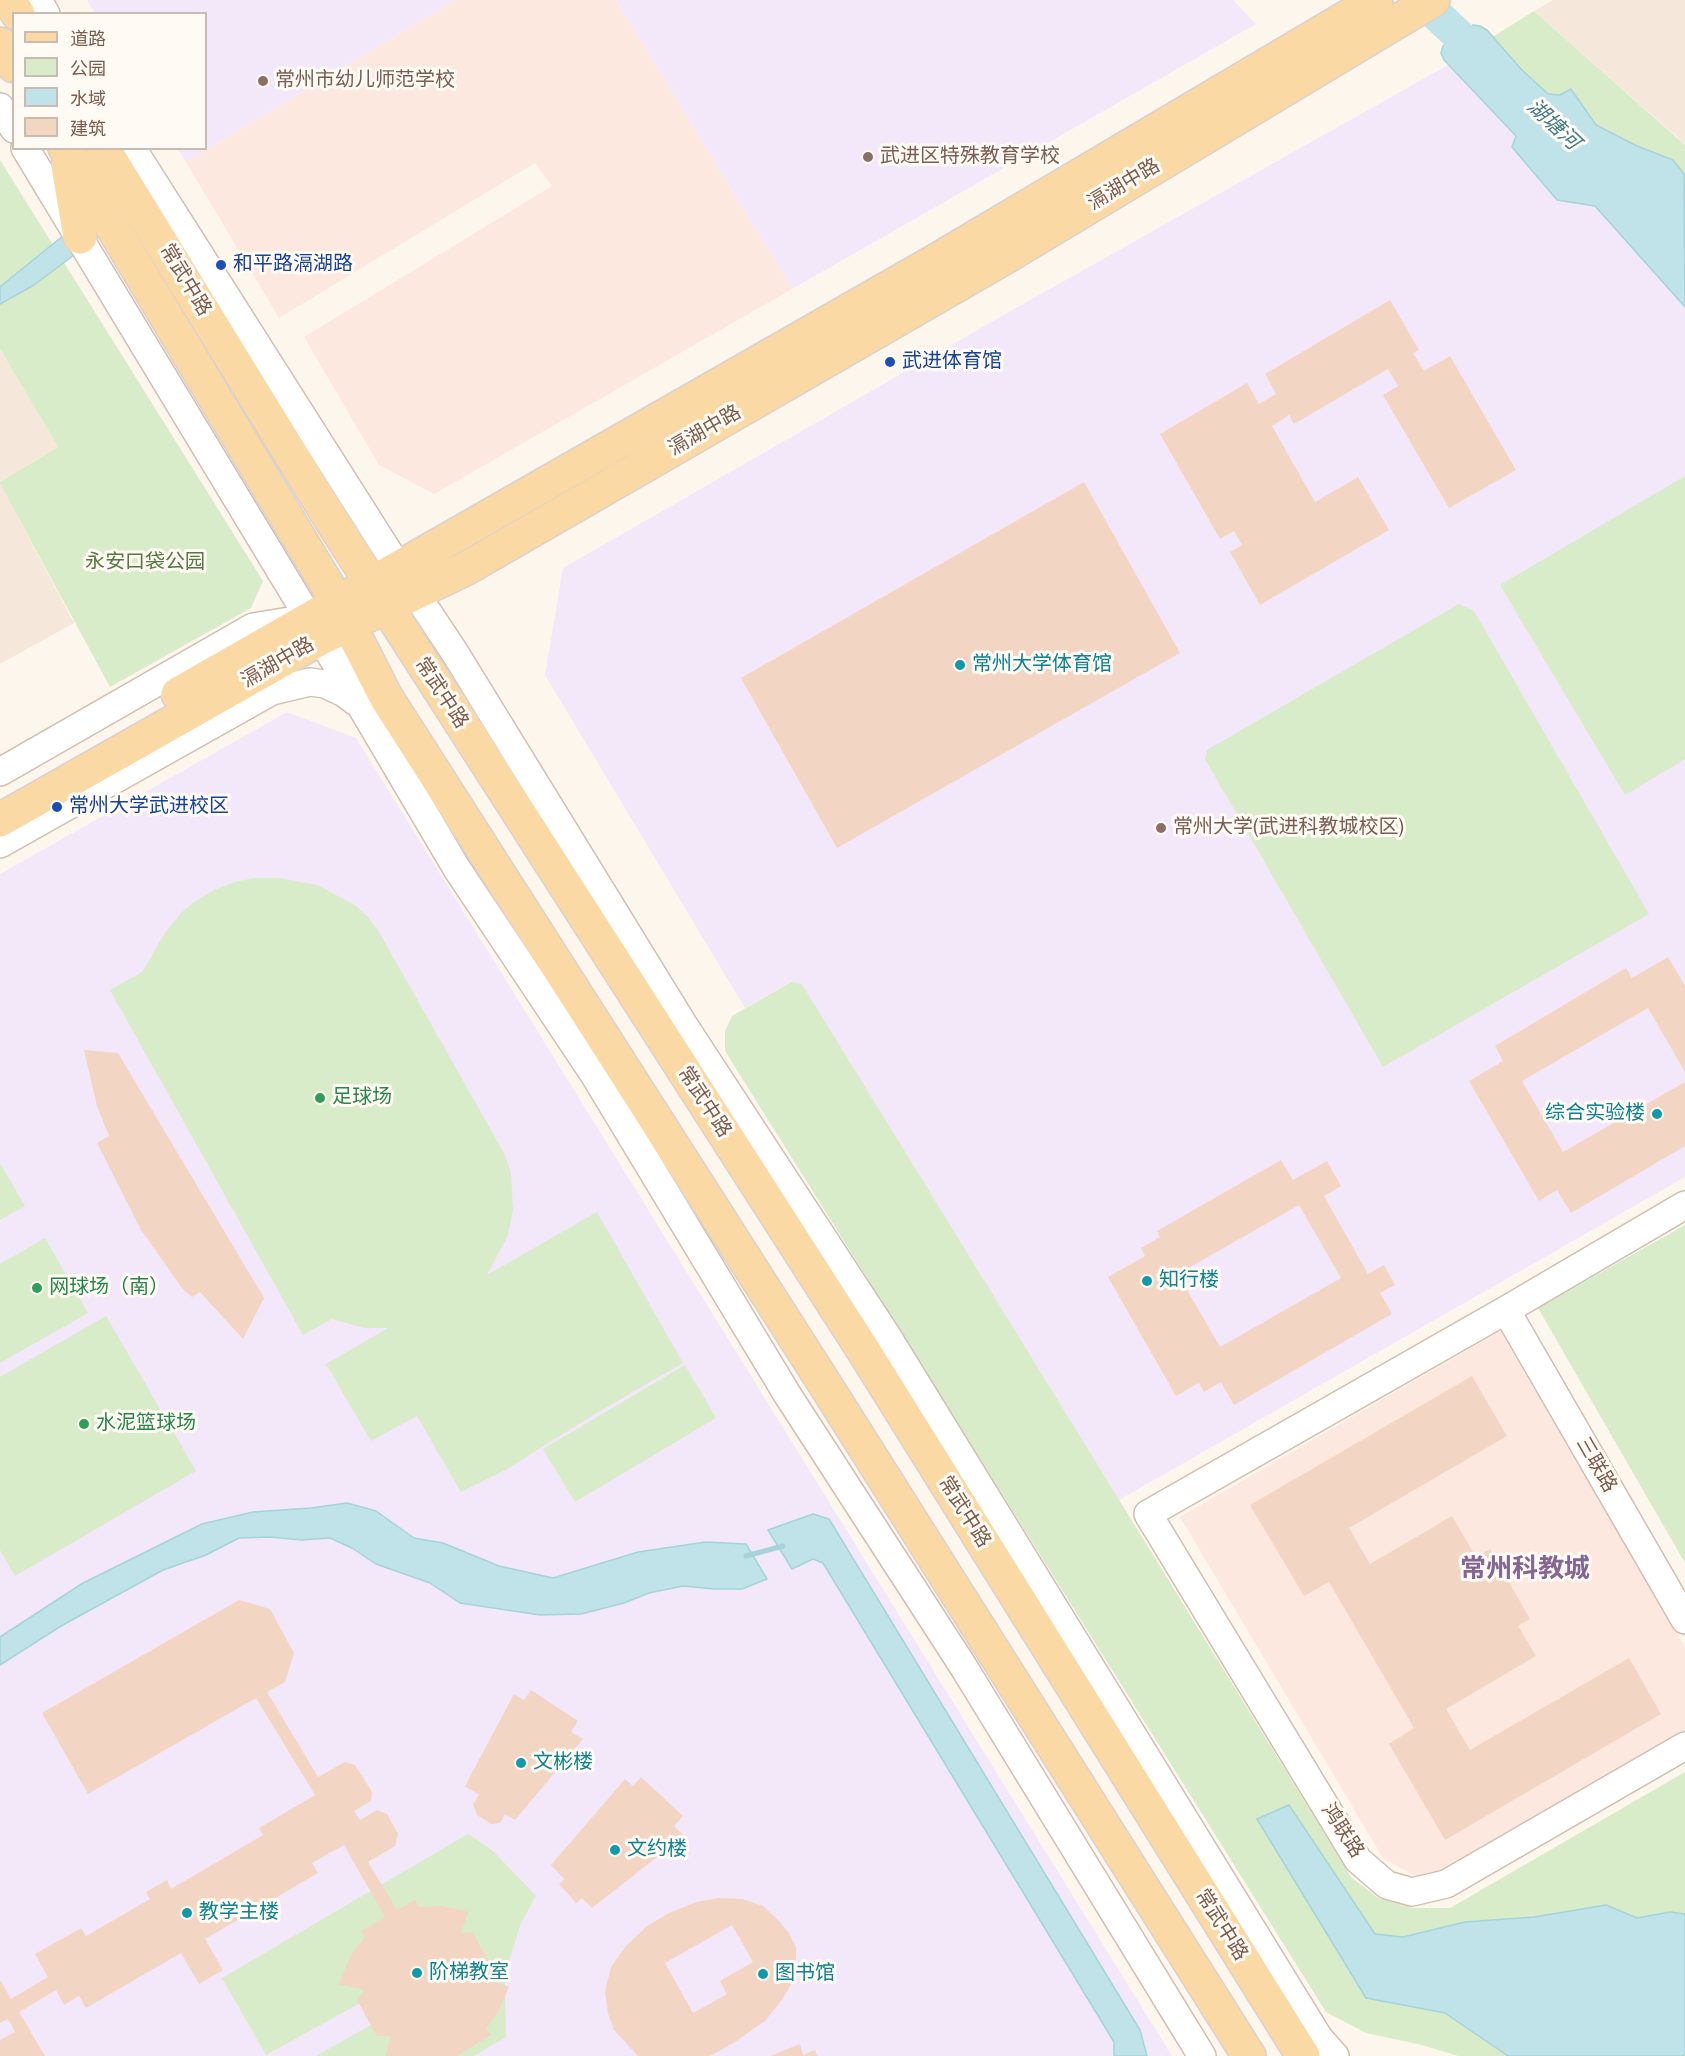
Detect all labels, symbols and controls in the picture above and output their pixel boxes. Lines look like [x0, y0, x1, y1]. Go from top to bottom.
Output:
legend [12, 12, 207, 150]
text: 道路 [70, 26, 106, 51]
text: 公园 [70, 56, 106, 81]
place label: 常州市幼儿师范学校 [275, 69, 455, 93]
marker: 常州市幼儿师范学校 [256, 74, 270, 88]
text: 水域 [70, 86, 106, 111]
water label: 湖塘河 [1521, 94, 1585, 156]
text: 建筑 [70, 116, 106, 141]
place label: 武进区特殊教育学校 [880, 145, 1060, 169]
marker: 武进区特殊教育学校 [861, 150, 875, 164]
street label: 滆湖中路 [1084, 154, 1164, 216]
street label: 常武中路 [154, 240, 216, 320]
place label: 和平路滆湖路 [233, 253, 353, 277]
marker: 和平路滆湖路 [214, 258, 228, 272]
place label: 武进体育馆 [902, 350, 1002, 374]
marker: 武进体育馆 [883, 355, 897, 369]
street label: 滆湖中路 [664, 401, 746, 461]
park label: 永安口袋公园 [85, 551, 205, 575]
street label: 滆湖中路 [237, 633, 319, 693]
street label: 常武中路 [409, 653, 473, 733]
place label: 常州大学体育馆 [972, 653, 1112, 677]
marker: 常州大学体育馆 [953, 658, 967, 672]
place label: 常州大学武进校区 [69, 795, 229, 819]
marker: 常州大学武进校区 [50, 800, 64, 814]
place label: 常州大学(武进科教城校区) [1173, 816, 1404, 840]
marker: 常州大学(武进科教城校区) [1154, 821, 1168, 835]
street label: 常武中路 [672, 1062, 736, 1142]
place label: 足球场 [332, 1086, 392, 1110]
marker: 足球场 [313, 1091, 327, 1105]
place label: 综合实验楼 [1545, 1102, 1645, 1126]
marker: 综合实验楼 [1650, 1107, 1664, 1121]
place label: 知行楼 [1159, 1269, 1219, 1293]
marker: 知行楼 [1140, 1274, 1154, 1288]
place label: 网球场（南） [49, 1276, 169, 1300]
marker: 网球场（南） [30, 1281, 44, 1295]
place label: 水泥篮球场 [96, 1412, 196, 1436]
marker: 水泥篮球场 [77, 1417, 91, 1431]
street label: 三联路 [1571, 1433, 1621, 1497]
street label: 常武中路 [933, 1472, 995, 1552]
district label: 常州科教城 [1460, 1554, 1590, 1586]
place label: 文彬楼 [533, 1751, 593, 1775]
marker: 文彬楼 [514, 1756, 528, 1770]
street label: 鸿联路 [1316, 1799, 1368, 1863]
place label: 文约楼 [627, 1838, 687, 1862]
marker: 文约楼 [608, 1843, 622, 1857]
street label: 常武中路 [1190, 1885, 1252, 1965]
place label: 教学主楼 [199, 1901, 279, 1925]
marker: 教学主楼 [180, 1906, 194, 1920]
place label: 阶梯教室 [429, 1961, 509, 1985]
place label: 图书馆 [775, 1962, 835, 1986]
marker: 阶梯教室 [410, 1966, 424, 1980]
marker: 图书馆 [756, 1967, 770, 1981]

